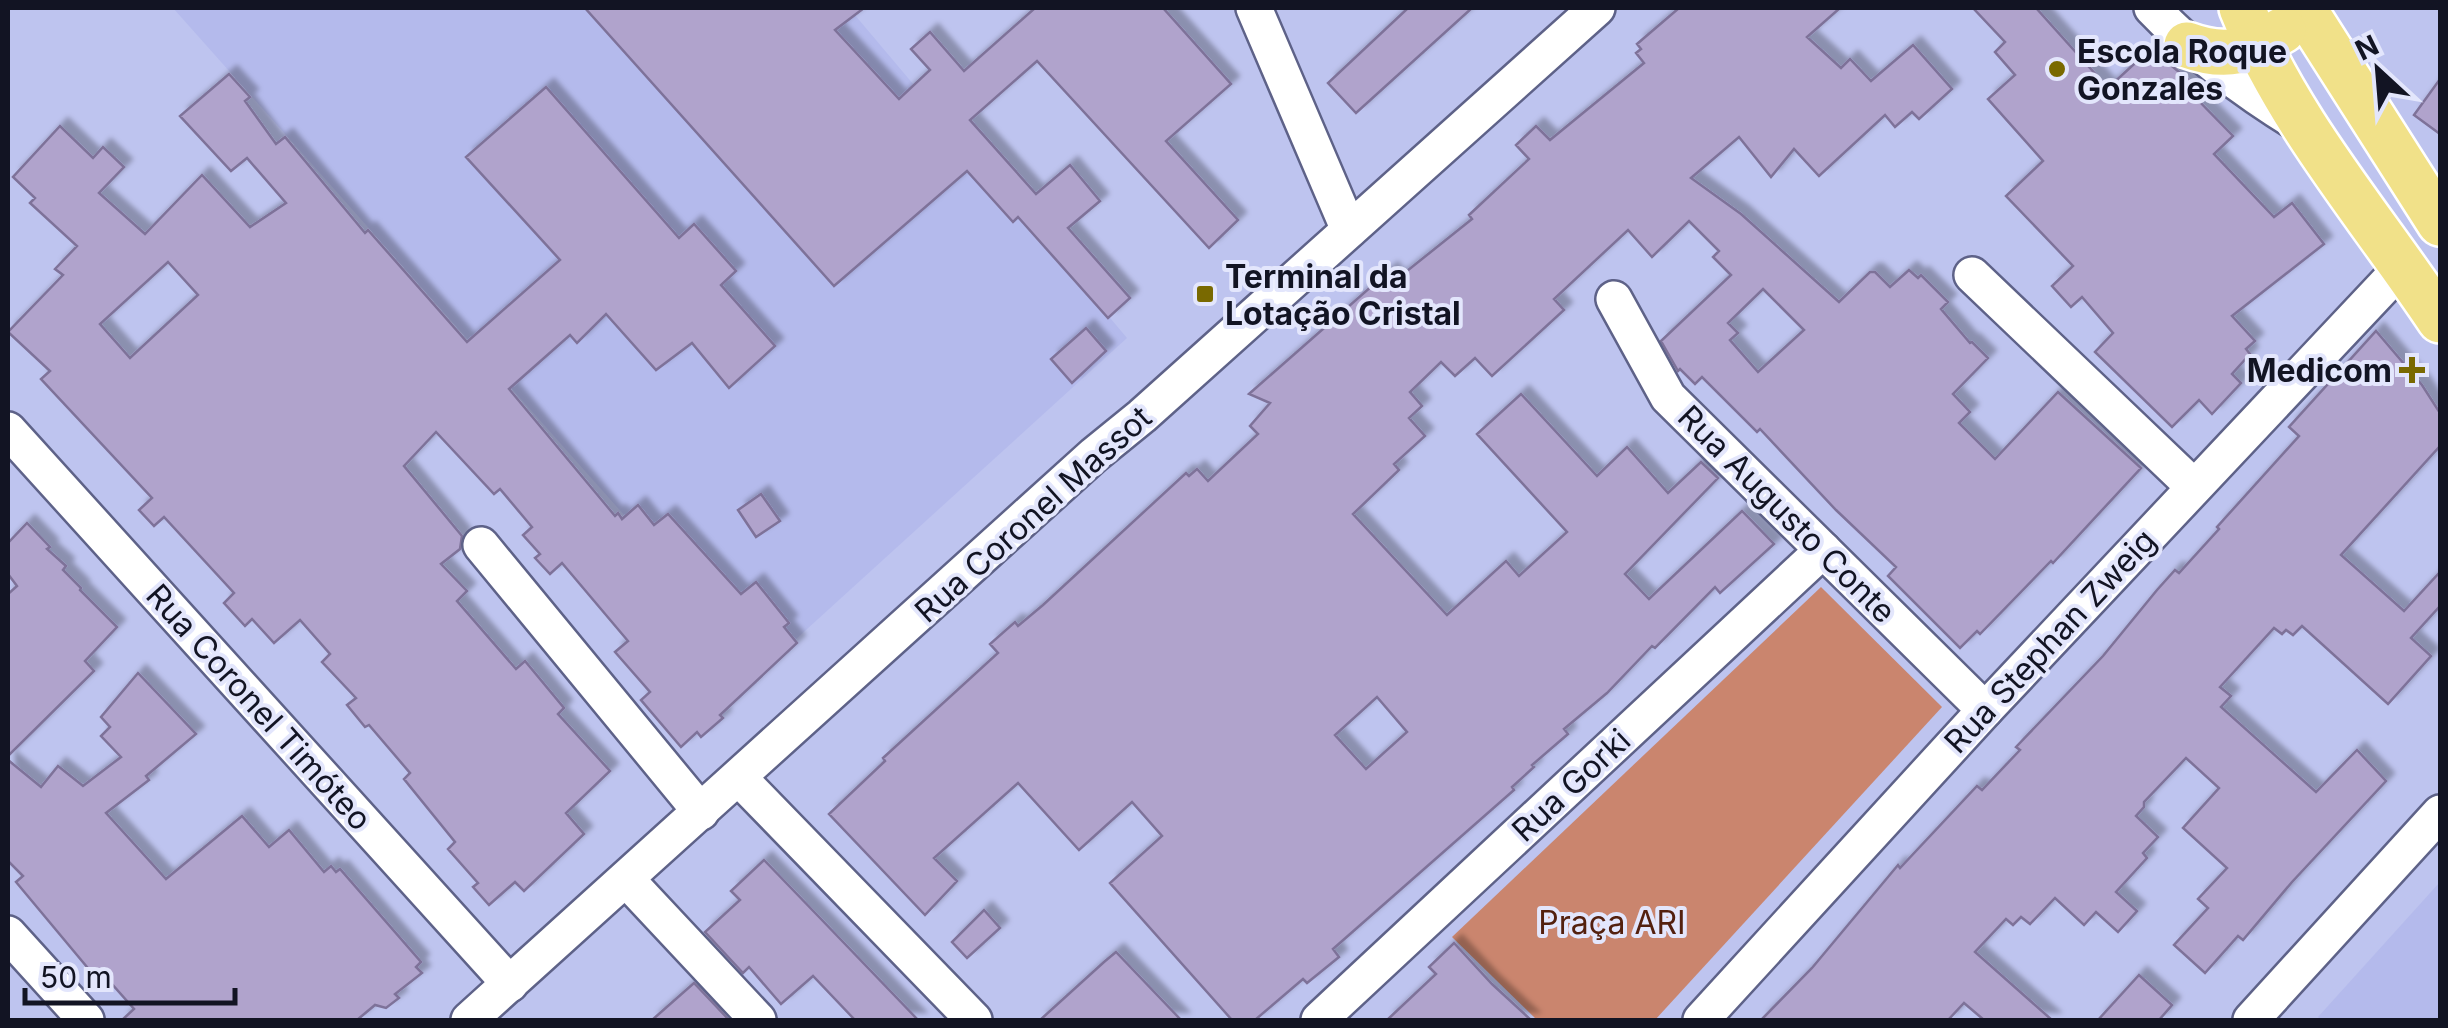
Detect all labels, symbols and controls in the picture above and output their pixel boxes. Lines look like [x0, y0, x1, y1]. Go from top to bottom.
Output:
north arrow [2328, 20, 2428, 120]
text: N [2350, 28, 2384, 67]
place label: Escola Roque Gonzales [2077, 32, 2287, 108]
marker: Escola Roque Gonzales [2046, 58, 2068, 80]
place label: Terminal da Lotação Cristal [1225, 257, 1461, 333]
marker: Terminal da Lotação Cristal [1194, 283, 1216, 305]
place label: Medicom [2247, 351, 2392, 390]
marker: Medicom [2401, 359, 2423, 381]
street label: Rua Augusto Conte [1670, 397, 1904, 631]
street label: Rua Coronel Massot [907, 398, 1159, 630]
street label: Rua Stephan Zweig [1936, 521, 2164, 761]
street label: Rua Coronel Timóteo [138, 576, 380, 838]
street label: Rua Gorki [1504, 720, 1638, 850]
park label: Praça ARI [1538, 903, 1686, 942]
scale bar [25, 943, 235, 1005]
text: 50 m [40, 959, 112, 995]

